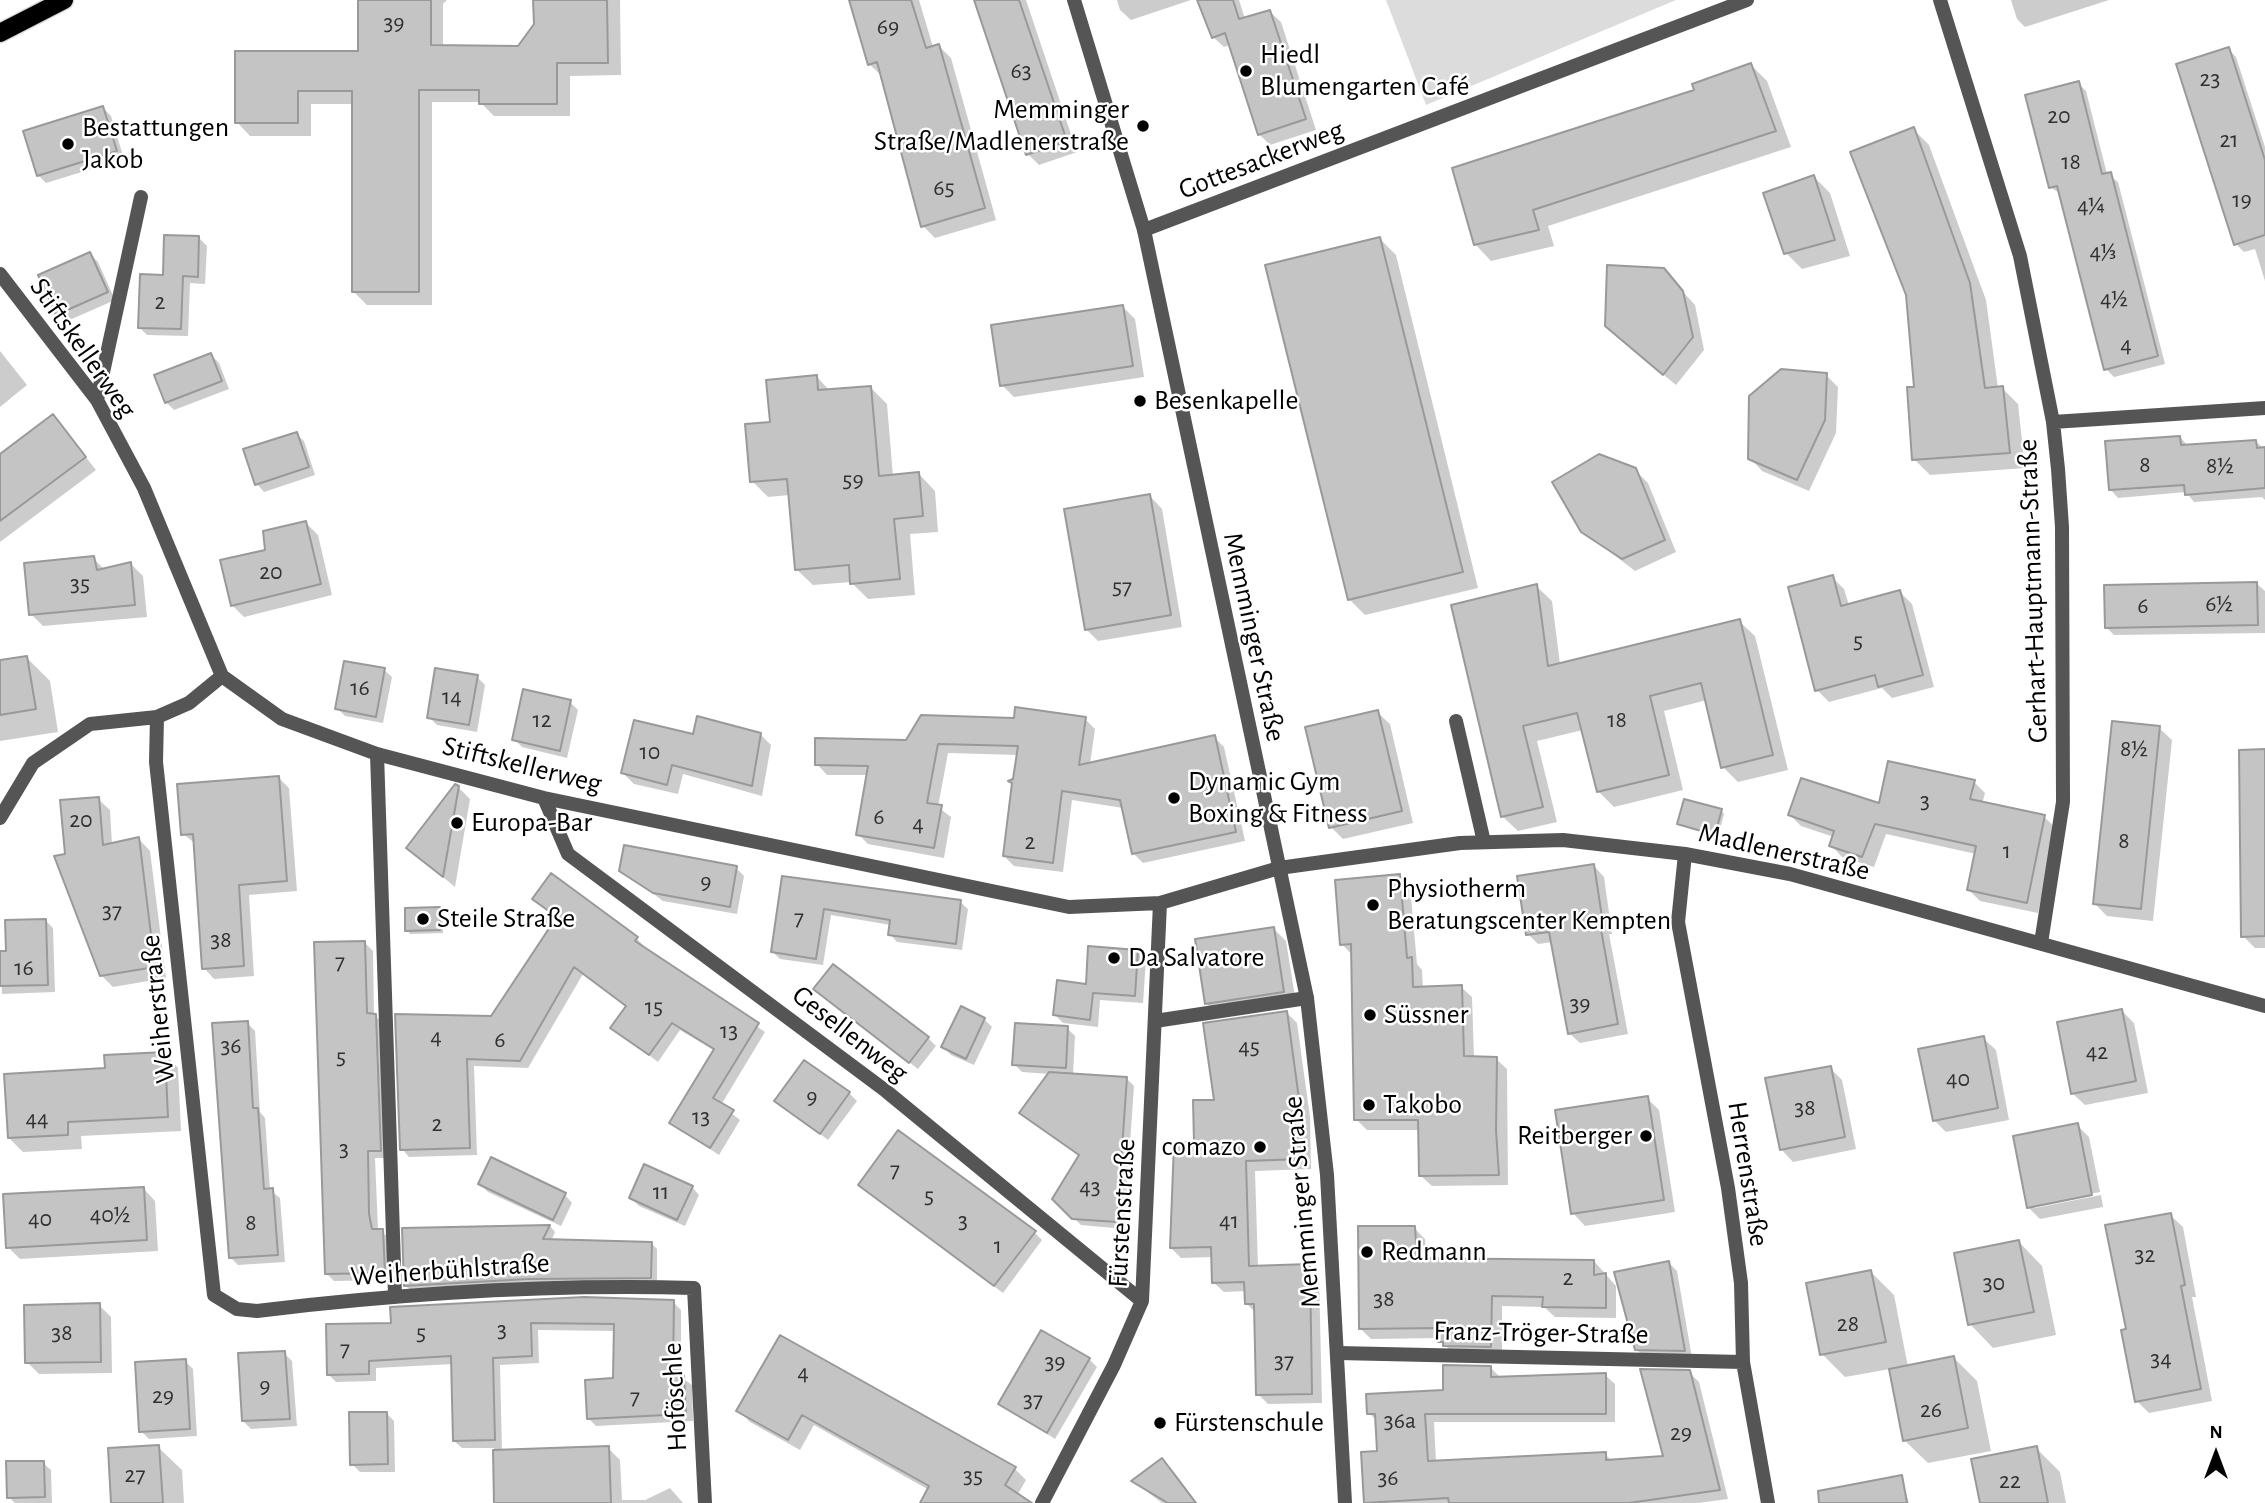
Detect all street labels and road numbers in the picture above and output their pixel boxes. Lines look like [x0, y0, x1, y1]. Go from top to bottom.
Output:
street label: Gottesackerweg [1174, 113, 1348, 207]
street label: Stiftskellerweg [22, 272, 144, 424]
street label: Gerhart-Hauptmann-Straße [2011, 438, 2055, 744]
street label: Memminger Straße [1215, 530, 1293, 744]
street label: Stiftskellerweg [439, 729, 605, 801]
street label: Madlenerstraße [1695, 816, 1873, 888]
street label: Weiherstraße [133, 933, 183, 1085]
street label: Gesellenweg [785, 978, 915, 1090]
street label: Memminger Straße [1276, 1095, 1328, 1309]
street label: Herrenstraße [1720, 1099, 1776, 1249]
street label: Fürstenstraße [1101, 1137, 1143, 1289]
street label: Weiherbühlstraße [349, 1246, 551, 1294]
street label: Franz-Tröger-Straße [1433, 1314, 1649, 1352]
street label: Hoföschle [655, 1342, 695, 1452]

